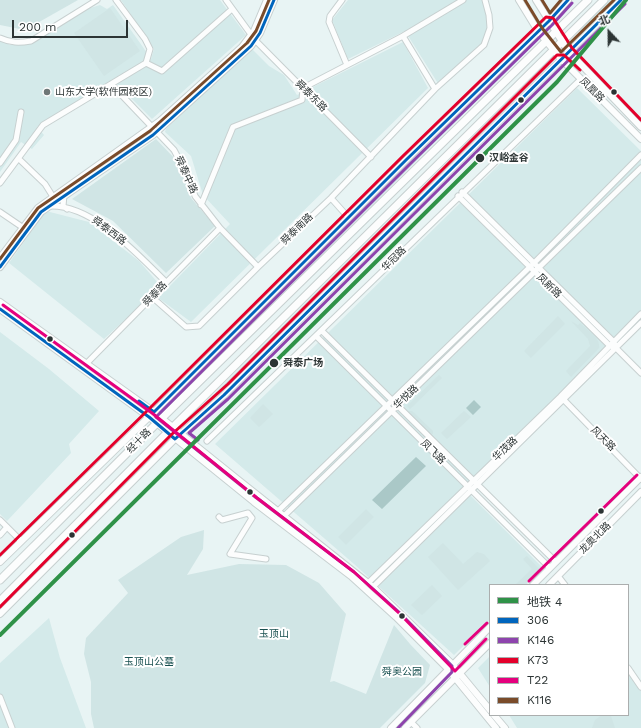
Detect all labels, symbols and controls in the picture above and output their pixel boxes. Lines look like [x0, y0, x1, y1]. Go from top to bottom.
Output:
scale bar [14, 12, 130, 38]
north arrow [589, 12, 629, 52]
text: 北 [597, 12, 612, 28]
text: 200 m [19, 20, 56, 34]
street label: 凤凰路 [577, 75, 607, 105]
street label: 舜泰东路 [293, 78, 329, 114]
place label: 山东大学(软件园校区) [55, 86, 152, 98]
marker: 山东大学(软件园校区) [42, 87, 52, 97]
unlabelled marker [609, 87, 619, 97]
unlabelled marker [516, 95, 526, 105]
marker: 汉峪金谷 [474, 152, 486, 164]
place label: 汉峪金谷 [489, 152, 529, 164]
street label: 舜泰中路 [172, 154, 200, 196]
street label: 舜泰南路 [278, 211, 316, 247]
street label: 舜泰西路 [89, 214, 129, 248]
street label: 华冠路 [379, 244, 409, 274]
street label: 凤新路 [534, 271, 564, 301]
street label: 舜泰路 [140, 279, 170, 309]
unlabelled marker [45, 334, 55, 344]
marker: 舜泰广场 [268, 357, 280, 369]
place label: 舜泰广场 [283, 357, 323, 369]
street label: 华悦路 [391, 382, 421, 412]
street label: 风天路 [588, 424, 618, 454]
street label: 经十路 [124, 426, 154, 456]
street label: 华茂路 [490, 434, 520, 464]
street label: 凤飞路 [418, 437, 448, 467]
unlabelled marker [245, 487, 255, 497]
unlabelled marker [596, 506, 606, 516]
street label: 龙奥北路 [577, 520, 613, 556]
unlabelled marker [67, 530, 77, 540]
legend [489, 584, 629, 716]
text: 地铁 4 [527, 595, 562, 609]
unlabelled marker [397, 611, 407, 621]
text: 306 [527, 613, 549, 627]
park label: 玉顶山 [259, 628, 289, 640]
text: K146 [527, 633, 554, 647]
text: K73 [527, 653, 549, 667]
park label: 玉顶山公墓 [124, 656, 174, 668]
park label: 舜奥公园 [382, 666, 422, 678]
text: T22 [527, 673, 548, 687]
text: K116 [527, 693, 552, 707]

